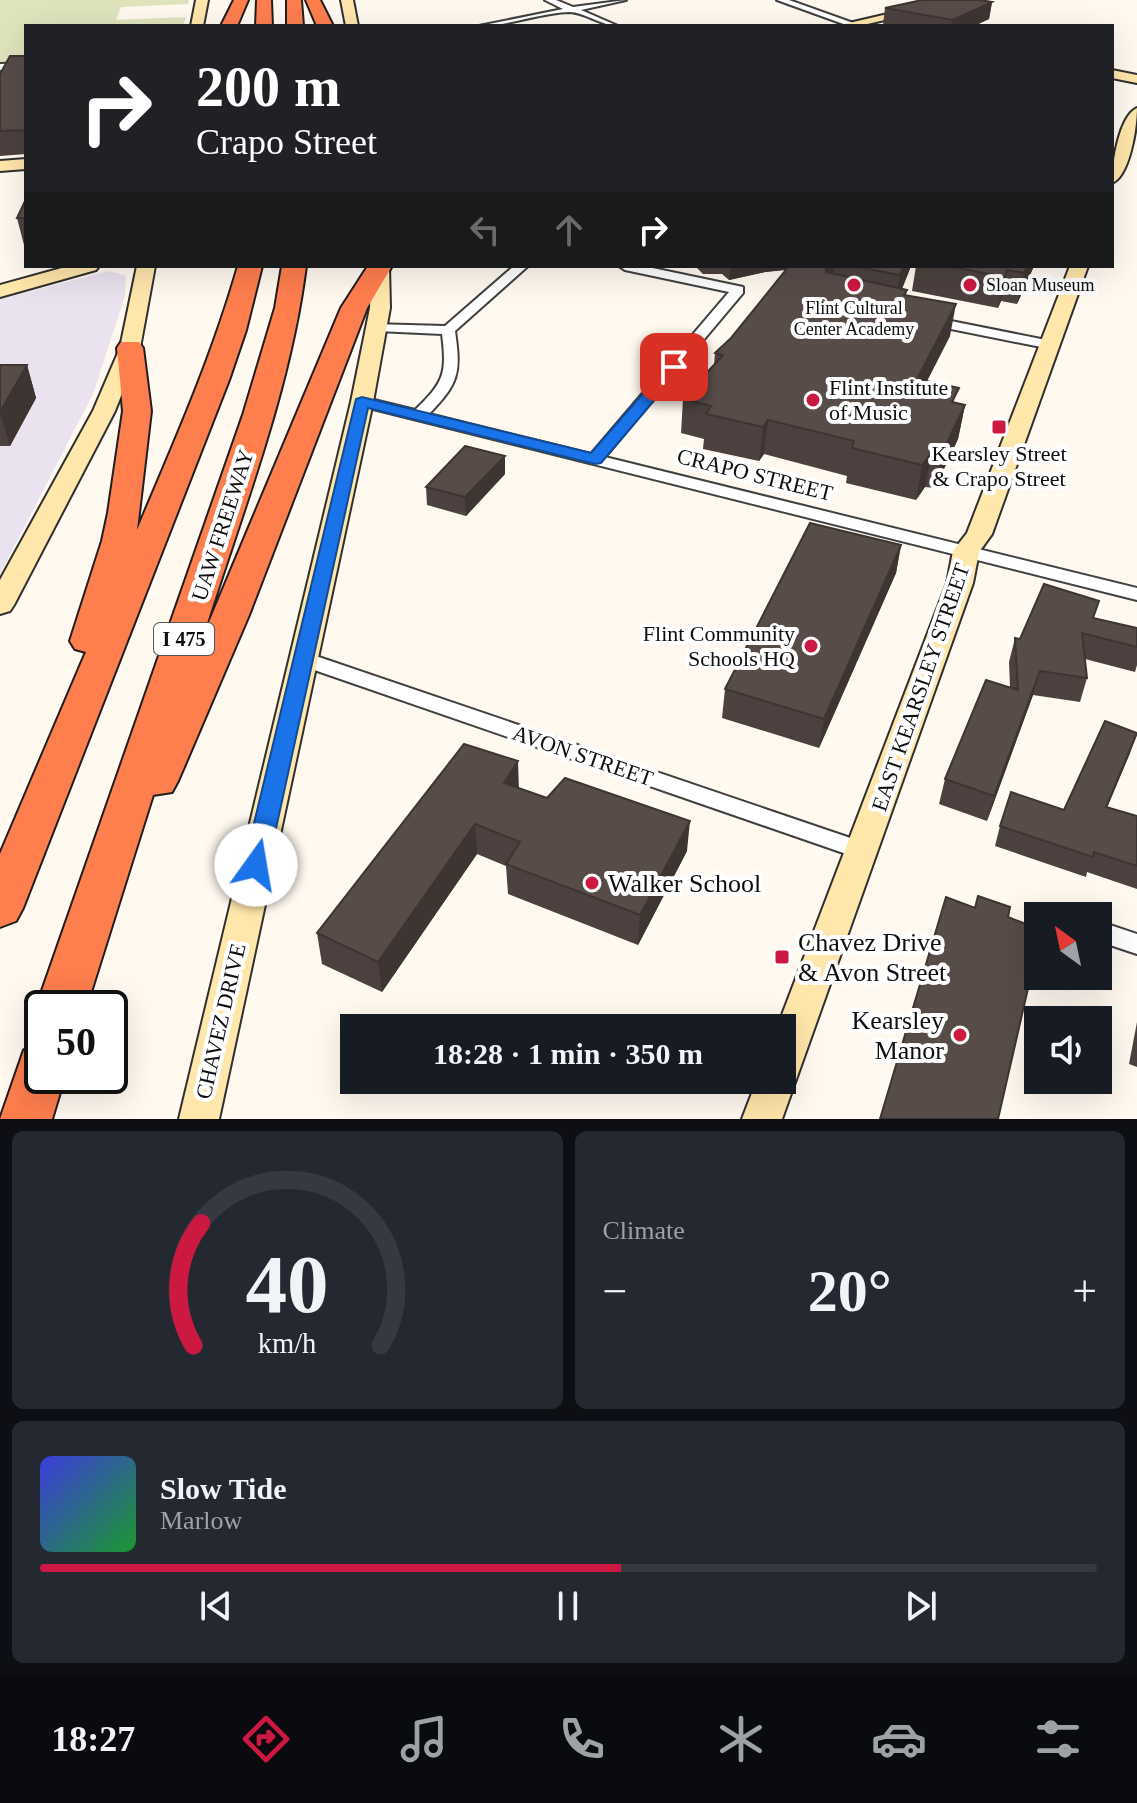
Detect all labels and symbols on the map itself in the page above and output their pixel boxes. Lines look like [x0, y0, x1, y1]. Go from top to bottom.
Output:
place label: Sloan Museum [986, 275, 1095, 295]
marker: Flint Cultural Center Academy [845, 276, 863, 294]
marker: Sloan Museum [961, 276, 979, 294]
place label: Flint Cultural Center Academy [794, 298, 914, 339]
pin [640, 333, 708, 401]
place label: Flint Institute of Music [829, 375, 948, 425]
marker: Flint Institute of Music [804, 391, 822, 409]
marker: Kearsley Street & Crapo Street [990, 418, 1008, 436]
place label: Kearsley Street & Crapo Street [932, 441, 1067, 491]
street label: CRAPO STREET [674, 443, 836, 506]
street label: UAW FREEWAY [186, 446, 259, 604]
street label: EAST KEARSLEY STREET [866, 559, 975, 814]
place label: Flint Community Schools HQ [643, 621, 795, 671]
road number: I 475 [154, 623, 214, 655]
marker: Flint Community Schools HQ [802, 637, 820, 655]
street label: AVON STREET [509, 720, 657, 791]
position arrow [214, 823, 298, 907]
place label: Walker School [608, 869, 761, 898]
marker: Walker School [583, 874, 601, 892]
north arrow [1024, 902, 1112, 990]
place label: Chavez Drive & Avon Street [798, 928, 947, 987]
street label: CHAVEZ DRIVE [190, 941, 251, 1101]
marker: Chavez Drive & Avon Street [773, 948, 791, 966]
speed limit sign: 50 [24, 990, 128, 1094]
place label: Kearsley Manor [852, 1006, 944, 1065]
marker: Kearsley Manor [951, 1026, 969, 1044]

